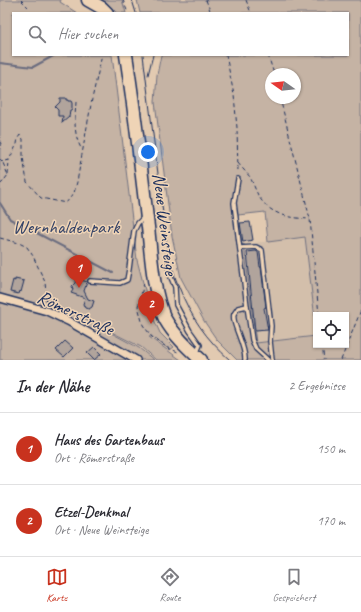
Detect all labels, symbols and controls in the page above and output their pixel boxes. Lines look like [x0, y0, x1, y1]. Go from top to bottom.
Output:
search box [12, 12, 349, 56]
icon: search [26, 23, 48, 45]
text: Hier suchen [58, 25, 118, 44]
north arrow [265, 68, 301, 104]
your location [138, 142, 158, 162]
street label: Neue Weinsteige [147, 172, 183, 278]
park label: Wernhaldenpark [13, 215, 121, 239]
pin: 1 [66, 255, 92, 288]
street label: Römerstraße [34, 285, 119, 342]
pin: 2 [138, 291, 164, 324]
map controls [313, 312, 349, 348]
button: locate [313, 312, 349, 348]
text: In der Nähe [16, 376, 89, 397]
text: 2 Ergebnisse [289, 378, 345, 394]
text: Haus des Gartenbaus [54, 431, 164, 450]
text: 1 [26, 441, 32, 457]
text: 150 m [317, 441, 345, 457]
text: Ort · Römerstraße [54, 450, 134, 466]
text: Etzel-Denkmal [54, 503, 128, 522]
text: 2 [26, 513, 32, 529]
text: 170 m [317, 513, 345, 529]
text: Ort · Neue Weinsteige [54, 522, 149, 538]
tab: Karte [46, 566, 68, 604]
tab: Route [159, 566, 181, 604]
tab: Gespeichert [272, 566, 315, 604]

